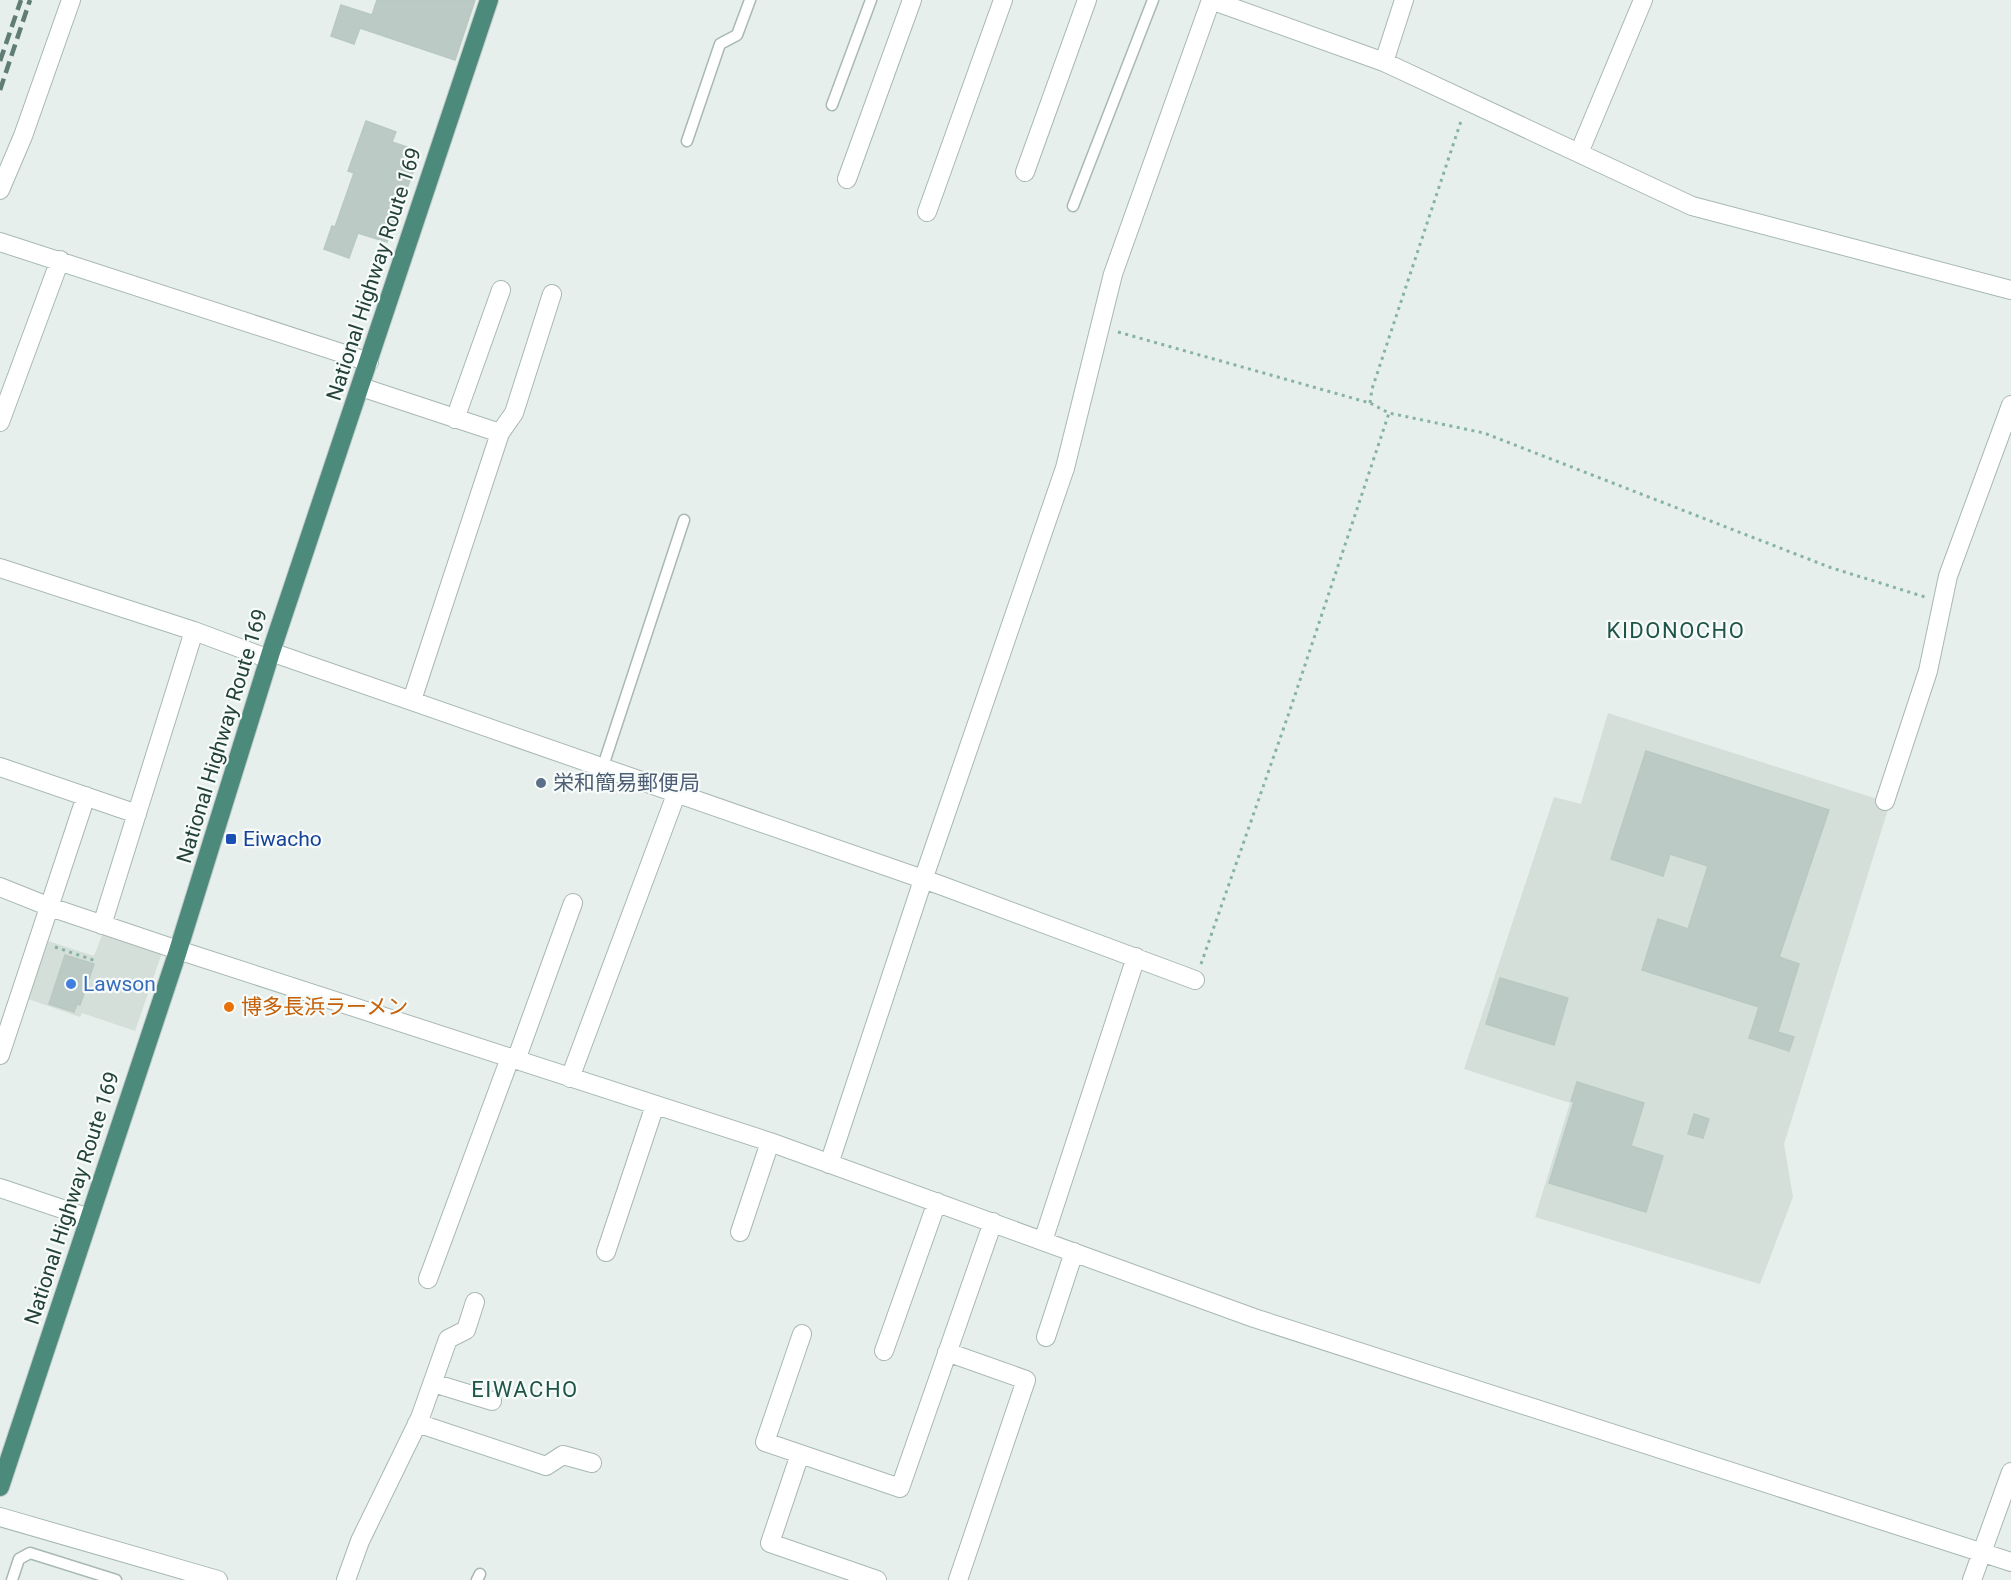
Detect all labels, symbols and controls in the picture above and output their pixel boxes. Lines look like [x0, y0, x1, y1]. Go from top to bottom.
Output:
street label: National Highway Route 169 [322, 145, 426, 403]
street label: National Highway Route 169 [172, 606, 272, 866]
district label: KIDONOCHO [1607, 618, 1745, 643]
place label: 栄和簡易郵便局 [553, 771, 700, 795]
marker: 栄和簡易郵便局 [534, 776, 548, 790]
place label: Eiwacho [243, 827, 322, 851]
marker: Eiwacho [224, 832, 238, 846]
place label: Lawson [83, 972, 156, 996]
marker: Lawson [64, 977, 78, 991]
place label: 博多長浜ラーメン [241, 995, 408, 1019]
marker: 博多長浜ラーメン [222, 1000, 236, 1014]
street label: National Highway Route 169 [20, 1069, 124, 1327]
district label: EIWACHO [471, 1377, 579, 1402]

